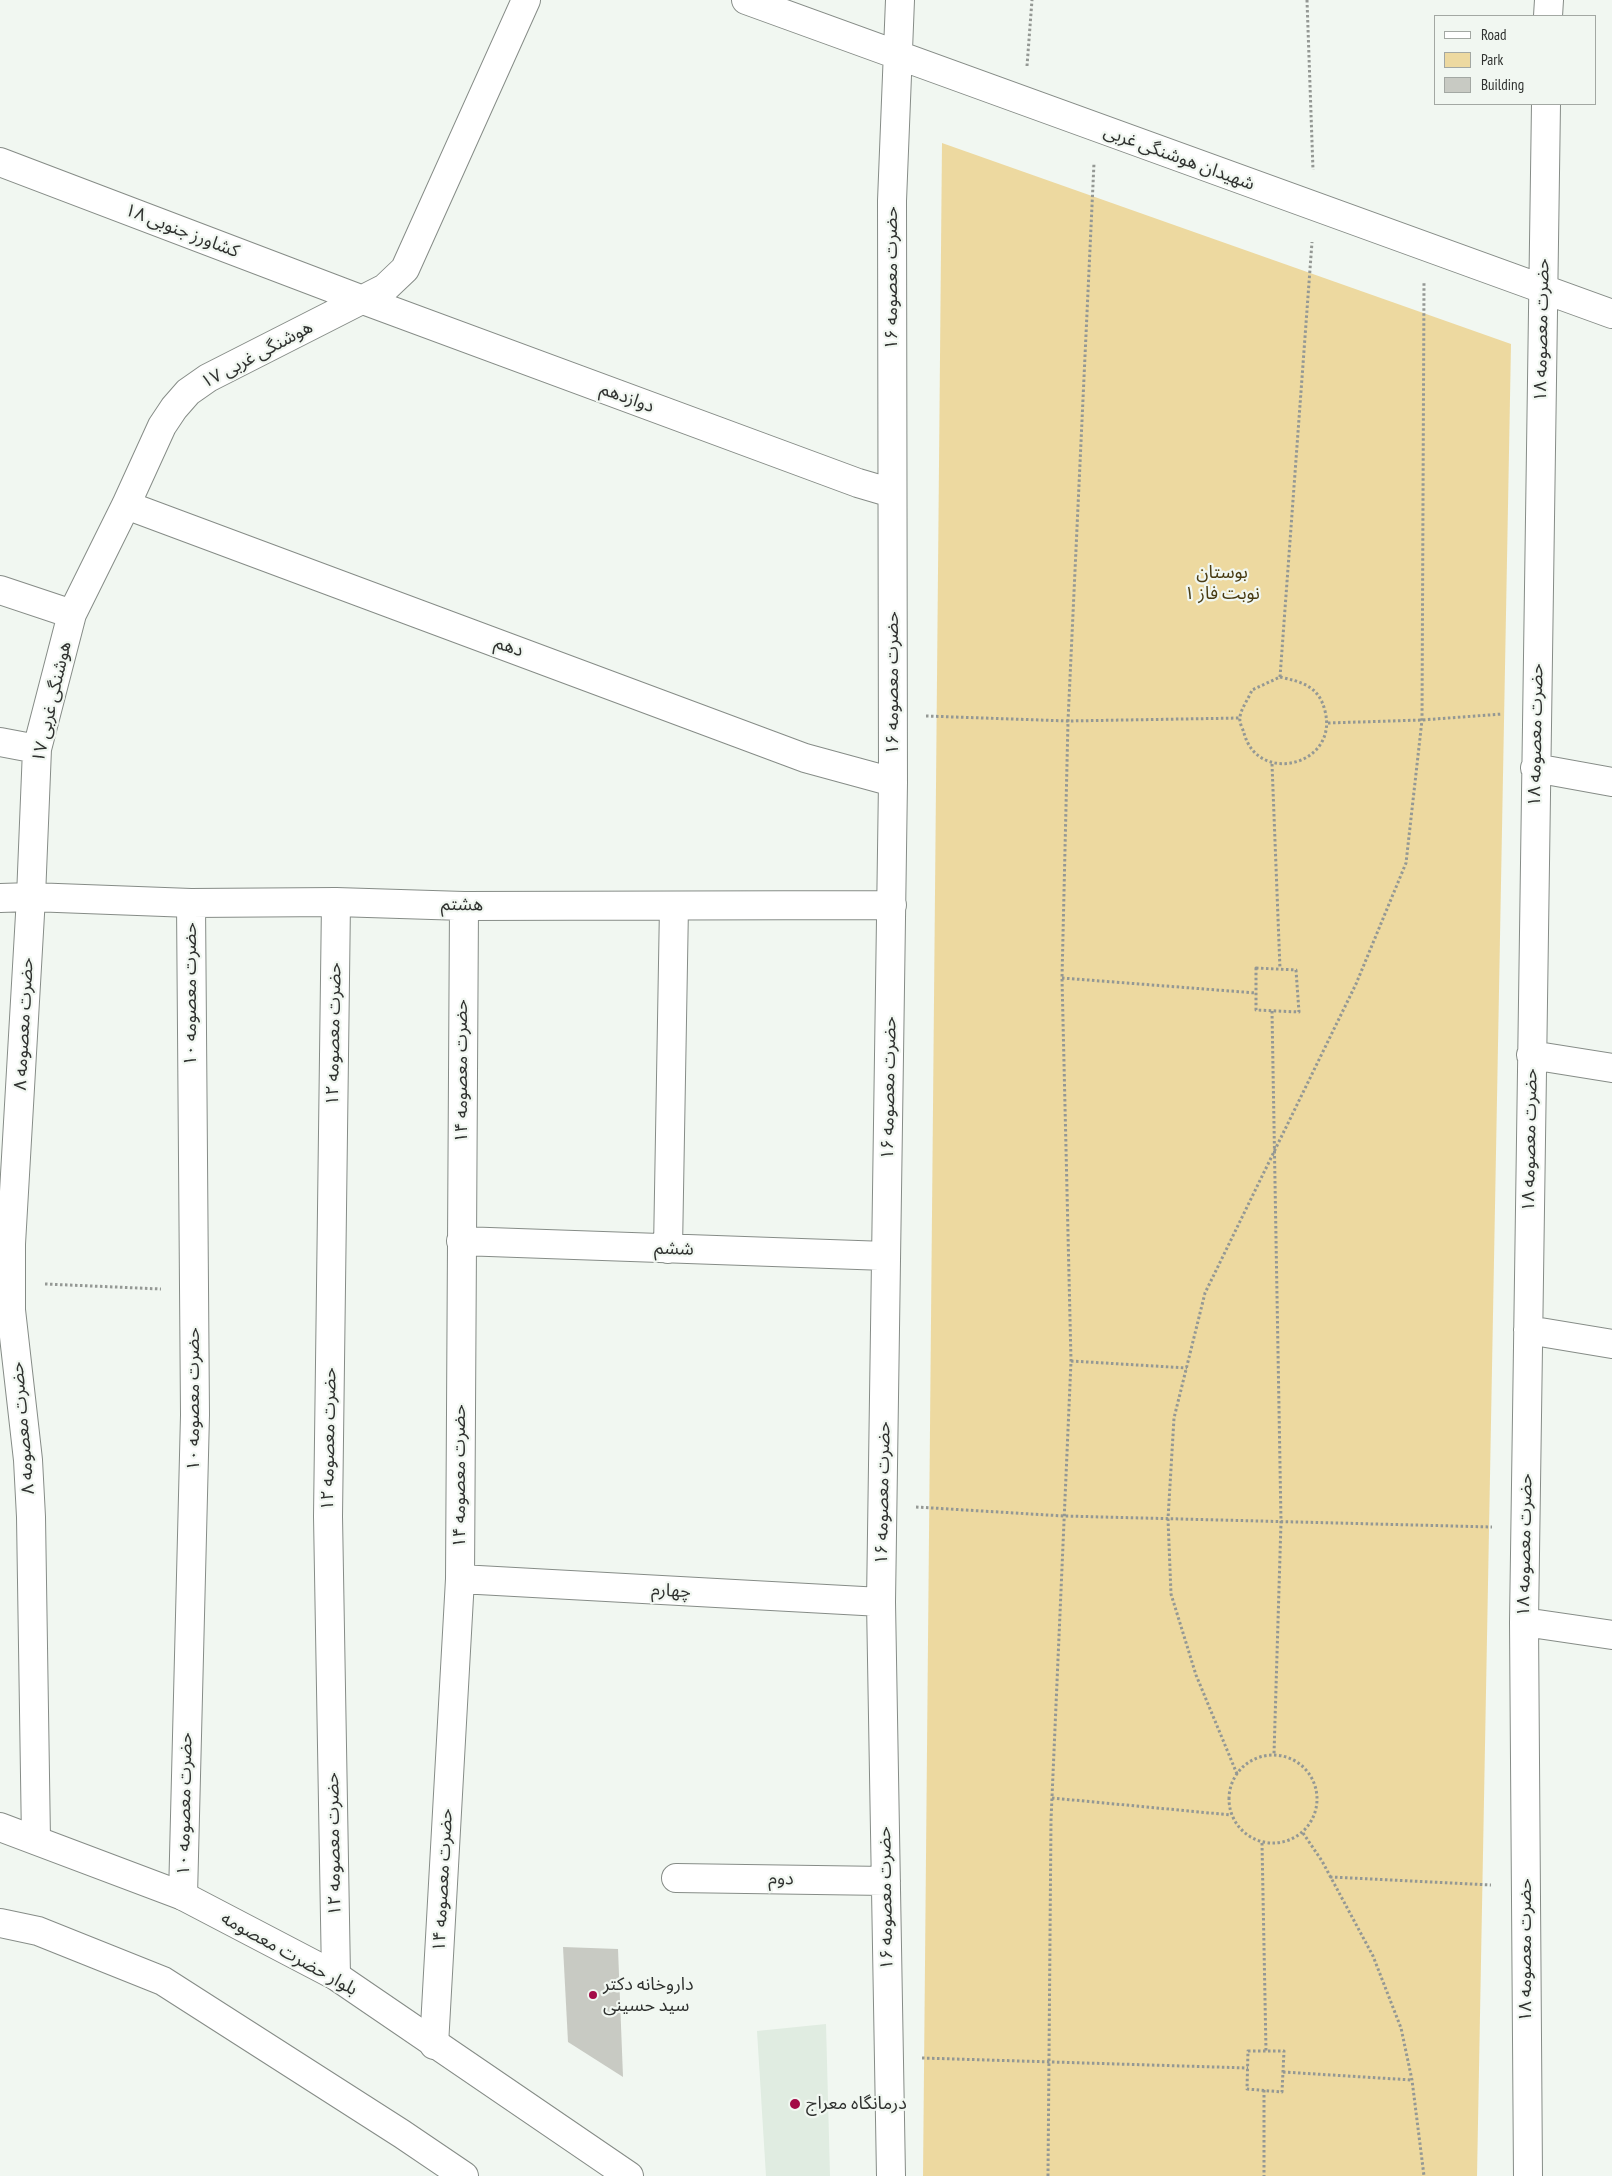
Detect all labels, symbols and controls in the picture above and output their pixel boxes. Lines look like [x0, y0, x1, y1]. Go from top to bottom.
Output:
legend [1434, 15, 1597, 105]
text: Road [1481, 25, 1507, 44]
text: Park [1481, 50, 1503, 69]
text: Building [1481, 75, 1524, 94]
street label: شهیدان هوشنگی غربی [1101, 121, 1257, 195]
street label: کشاورز جنوبی ۱۸ [122, 199, 242, 263]
street label: حضرت معصومه ۱۶ [881, 206, 903, 350]
street label: حضرت معصومه ۱۸ [1530, 258, 1554, 402]
street label: هوشنگی غربی ۱۷ [197, 316, 317, 394]
street label: دوازدهم [597, 378, 657, 418]
park label: بوستان نوبت فاز ۱ [1184, 562, 1260, 604]
street label: حضرت معصومه ۱۶ [882, 611, 904, 755]
street label: دهم [492, 632, 526, 662]
street label: هوشنگی غربی ۱۷ [28, 639, 76, 765]
street label: حضرت معصومه ۱۸ [1524, 663, 1548, 807]
street label: هشتم [441, 894, 483, 916]
street label: حضرت معصومه ۱۰ [180, 922, 202, 1066]
street label: حضرت معصومه ۸ [10, 957, 38, 1091]
street label: حضرت معصومه ۱۲ [322, 962, 346, 1106]
street label: حضرت معصومه ۱۴ [451, 999, 473, 1143]
street label: حضرت معصومه ۱۶ [877, 1016, 901, 1160]
street label: حضرت معصومه ۱۸ [1518, 1068, 1542, 1212]
street label: ششم [654, 1238, 694, 1260]
street label: حضرت معصومه ۱۰ [183, 1327, 205, 1471]
street label: حضرت معصومه ۸ [6, 1361, 40, 1495]
street label: حضرت معصومه ۱۲ [317, 1367, 341, 1511]
street label: حضرت معصومه ۱۴ [449, 1404, 471, 1548]
street label: حضرت معصومه ۱۶ [871, 1421, 895, 1565]
street label: حضرت معصومه ۱۸ [1513, 1473, 1537, 1617]
street label: چهارم [651, 1579, 691, 1603]
street label: حضرت معصومه ۱۰ [173, 1732, 197, 1876]
street label: حضرت معصومه ۱۲ [322, 1772, 346, 1916]
street label: حضرت معصومه ۱۴ [428, 1808, 458, 1952]
street label: حضرت معصومه ۱۶ [874, 1826, 898, 1970]
street label: دوم [768, 1868, 794, 1890]
street label: حضرت معصومه ۱۸ [1515, 1878, 1537, 2022]
street label: بلوار حضرت معصومه [217, 1908, 361, 2000]
place label: داروخانه دکتر سید حسینی [603, 1974, 694, 2016]
marker: داروخانه دکتر سید حسینی [587, 1989, 599, 2001]
place label: درمانگاه معراج [806, 2093, 907, 2115]
marker: درمانگاه معراج [788, 2097, 802, 2111]

